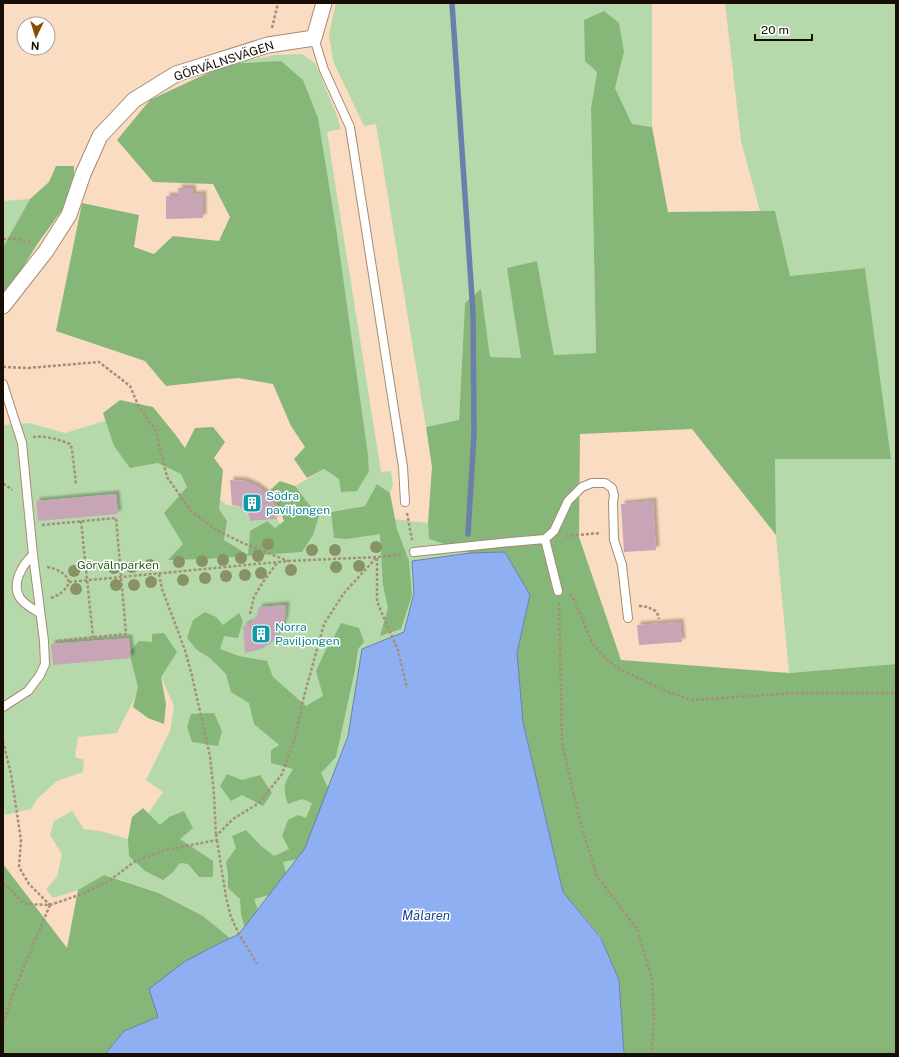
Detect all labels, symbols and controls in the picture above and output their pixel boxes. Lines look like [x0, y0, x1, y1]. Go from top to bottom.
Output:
north arrow [16, 16, 56, 56]
scale bar [755, 16, 812, 42]
text: 20 m [761, 23, 789, 37]
street label: GÖRVÄLNSVÄGEN [172, 38, 276, 84]
text: N [31, 40, 40, 52]
place label: Södra paviljongen [266, 489, 330, 517]
building icon: Södra paviljongen [241, 492, 263, 514]
park label: Görvälnparken [77, 558, 159, 572]
place label: Norra Paviljongen [275, 620, 340, 648]
building icon: Norra Paviljongen [250, 623, 272, 645]
water label: Mälaren [402, 908, 450, 923]

